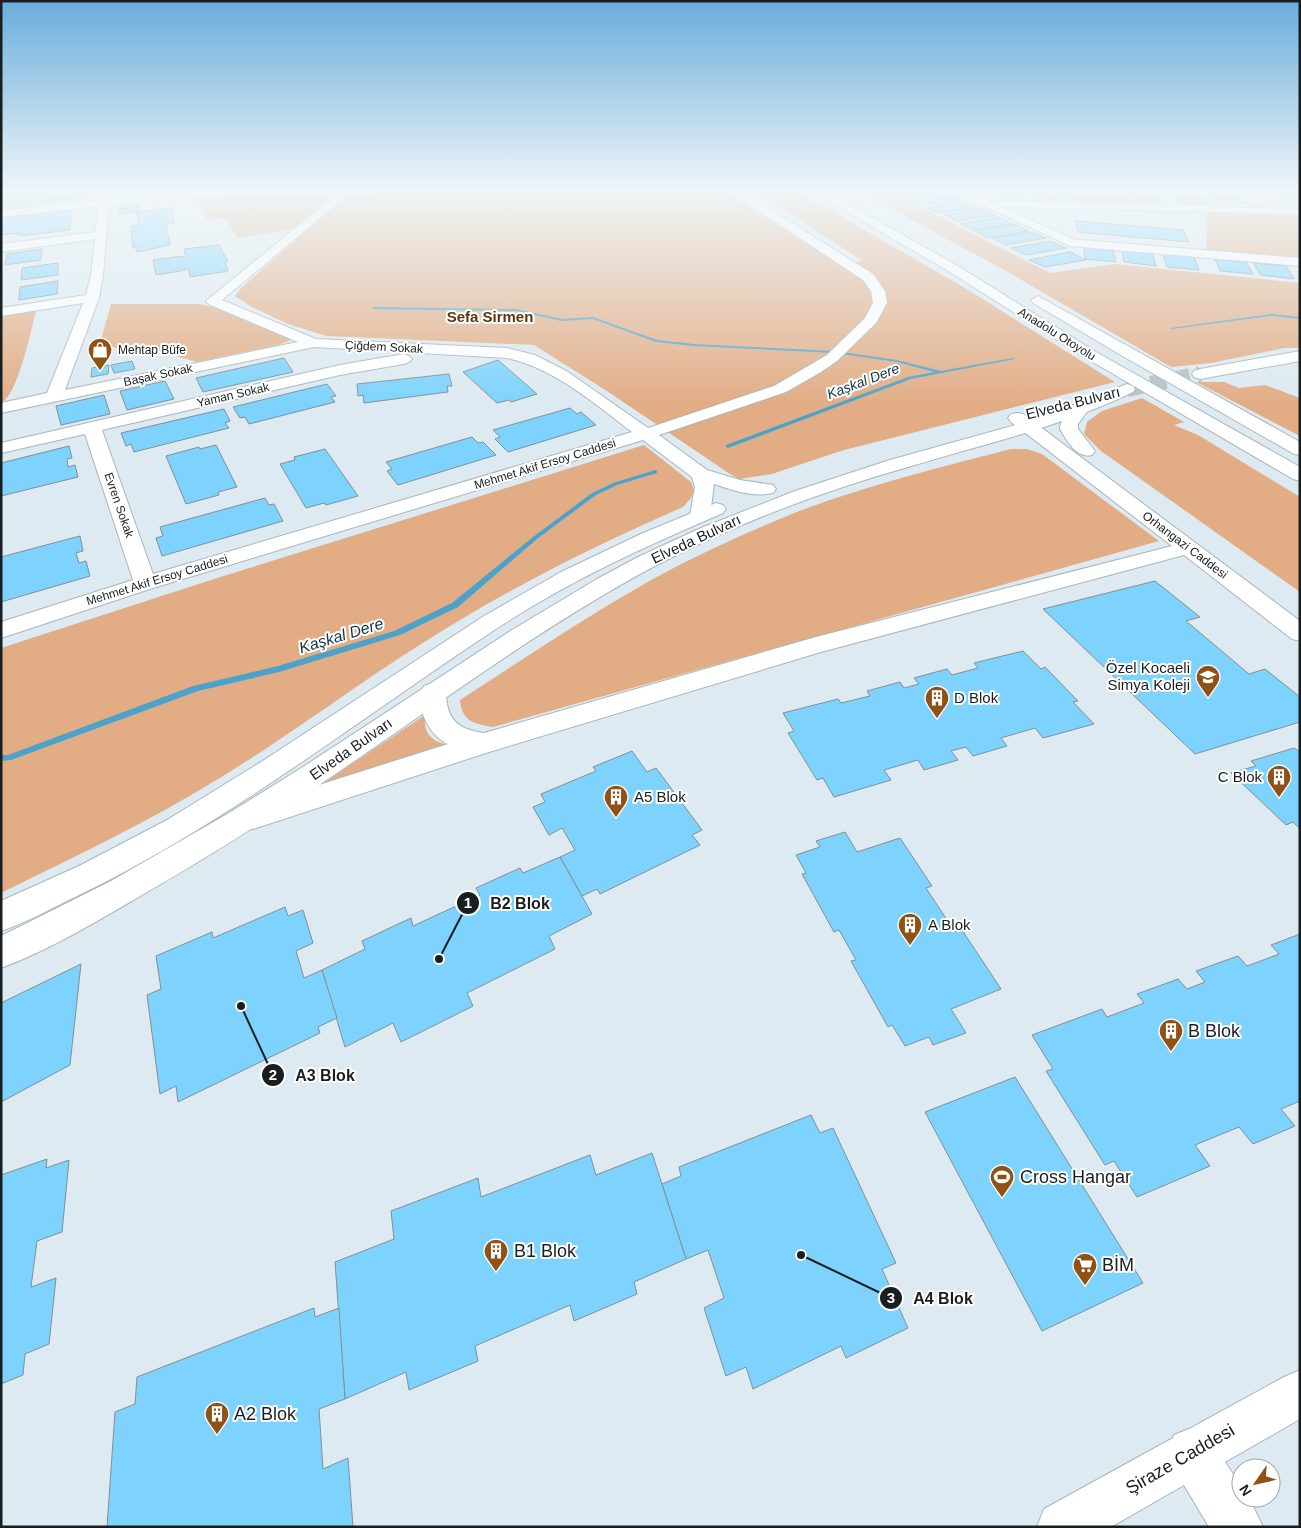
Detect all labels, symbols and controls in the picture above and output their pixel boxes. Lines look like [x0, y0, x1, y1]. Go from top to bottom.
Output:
street label: Anadolu Otoyolu [1016, 305, 1098, 363]
district label: Sefa Sirmen [447, 308, 533, 325]
shop icon: Mehtap Büfe [87, 337, 113, 371]
street label: Çiğdem Sokak [345, 338, 424, 356]
place label: Mehtap Büfe [118, 343, 186, 357]
water label: Kaşkal Dere [825, 360, 902, 402]
street label: Başak Sokak [122, 361, 195, 389]
street label: Yaman Sokak [195, 380, 272, 410]
street label: Elveda Bulvarı [1024, 383, 1122, 422]
street label: Mehmet Akif Ersoy Caddesi [472, 436, 618, 492]
street label: Evren Sokak [101, 471, 137, 540]
street label: Orhangazi Caddesi [1140, 508, 1230, 582]
street label: Elveda Bulvarı [648, 510, 743, 567]
street label: Mehmet Akif Ersoy Caddesi [84, 552, 230, 608]
water label: Kaşkal Dere [297, 615, 385, 656]
place label: Özel Kocaeli Simya Koleji [1106, 659, 1190, 693]
school or university icon: Özel Kocaeli Simya Koleji [1195, 664, 1221, 698]
building icon: D Blok [924, 685, 950, 719]
place label: D Blok [954, 689, 999, 706]
street label: Elveda Bulvarı [306, 714, 395, 783]
building icon: C Blok [1266, 764, 1292, 798]
place label: C Blok [1218, 768, 1262, 785]
building icon: A5 Blok [603, 784, 629, 818]
place label: A5 Blok [634, 788, 686, 805]
callout: B2 Blok [455, 888, 560, 919]
text: 1 [464, 894, 472, 911]
text: B2 Blok [490, 895, 550, 912]
building icon: A Blok [897, 912, 923, 946]
place label: A Blok [928, 916, 971, 933]
building icon: B Blok [1158, 1018, 1184, 1052]
place label: B Blok [1188, 1021, 1241, 1041]
callout: A3 Blok [260, 1059, 365, 1090]
text: 2 [269, 1066, 277, 1083]
text: A3 Blok [295, 1067, 355, 1084]
sports icon: Cross Hangar [989, 1164, 1015, 1198]
place label: Cross Hangar [1020, 1167, 1131, 1187]
building icon: B1 Blok [483, 1238, 509, 1272]
place label: B1 Blok [514, 1241, 577, 1261]
supermarket icon: BİM [1072, 1252, 1098, 1286]
place label: BİM [1102, 1255, 1134, 1275]
callout: A4 Blok [878, 1283, 983, 1314]
text: 3 [887, 1289, 895, 1306]
text: A4 Blok [913, 1290, 973, 1307]
building icon: A2 Blok [204, 1401, 230, 1435]
place label: A2 Blok [234, 1404, 297, 1424]
street label: Şiraze Caddesi [1122, 1420, 1238, 1498]
north arrow [1231, 1458, 1281, 1508]
text: N [1236, 1482, 1255, 1499]

